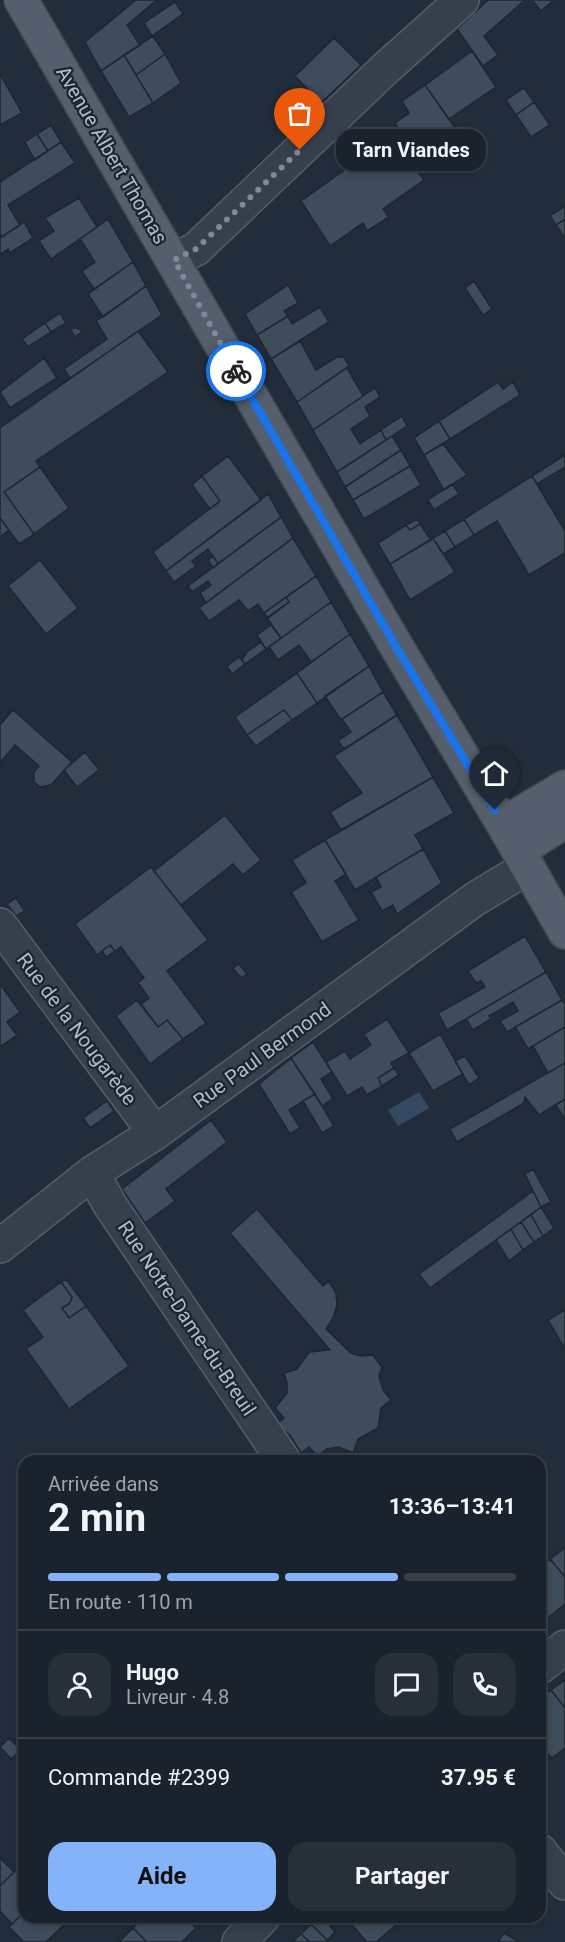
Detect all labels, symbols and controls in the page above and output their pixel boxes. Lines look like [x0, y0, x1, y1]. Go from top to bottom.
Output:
street label: Avenue Albert Thomas [51, 62, 173, 248]
pin [274, 88, 325, 150]
icon: bag [283, 97, 316, 130]
callout: Tarn Viandes [336, 129, 486, 171]
text: Tarn Viandes [352, 138, 470, 162]
courier [206, 341, 266, 401]
icon: bike [220, 355, 253, 388]
pin [469, 748, 520, 810]
icon: home [478, 757, 511, 790]
street label: Rue de la Nougarède [12, 948, 142, 1110]
street label: Rue Paul Bermond [188, 997, 336, 1113]
street label: Rue Notre-Dame-du-Breuil [113, 1216, 261, 1420]
text: Arrivée dans [48, 1472, 159, 1496]
text: 13:36–13:41 [389, 1494, 516, 1519]
text: 2 min [48, 1495, 146, 1541]
text: En route · 110 m [48, 1590, 193, 1614]
button: person [48, 1653, 111, 1716]
button: chat [375, 1653, 438, 1716]
button: phone [453, 1653, 516, 1716]
text: Hugo [126, 1660, 179, 1685]
text: Livreur · 4.8 [126, 1685, 229, 1709]
text: Commande #2399 [48, 1765, 230, 1790]
text: 37.95 € [441, 1765, 516, 1790]
button: Aide [48, 1842, 276, 1911]
button: Partager [288, 1842, 516, 1911]

